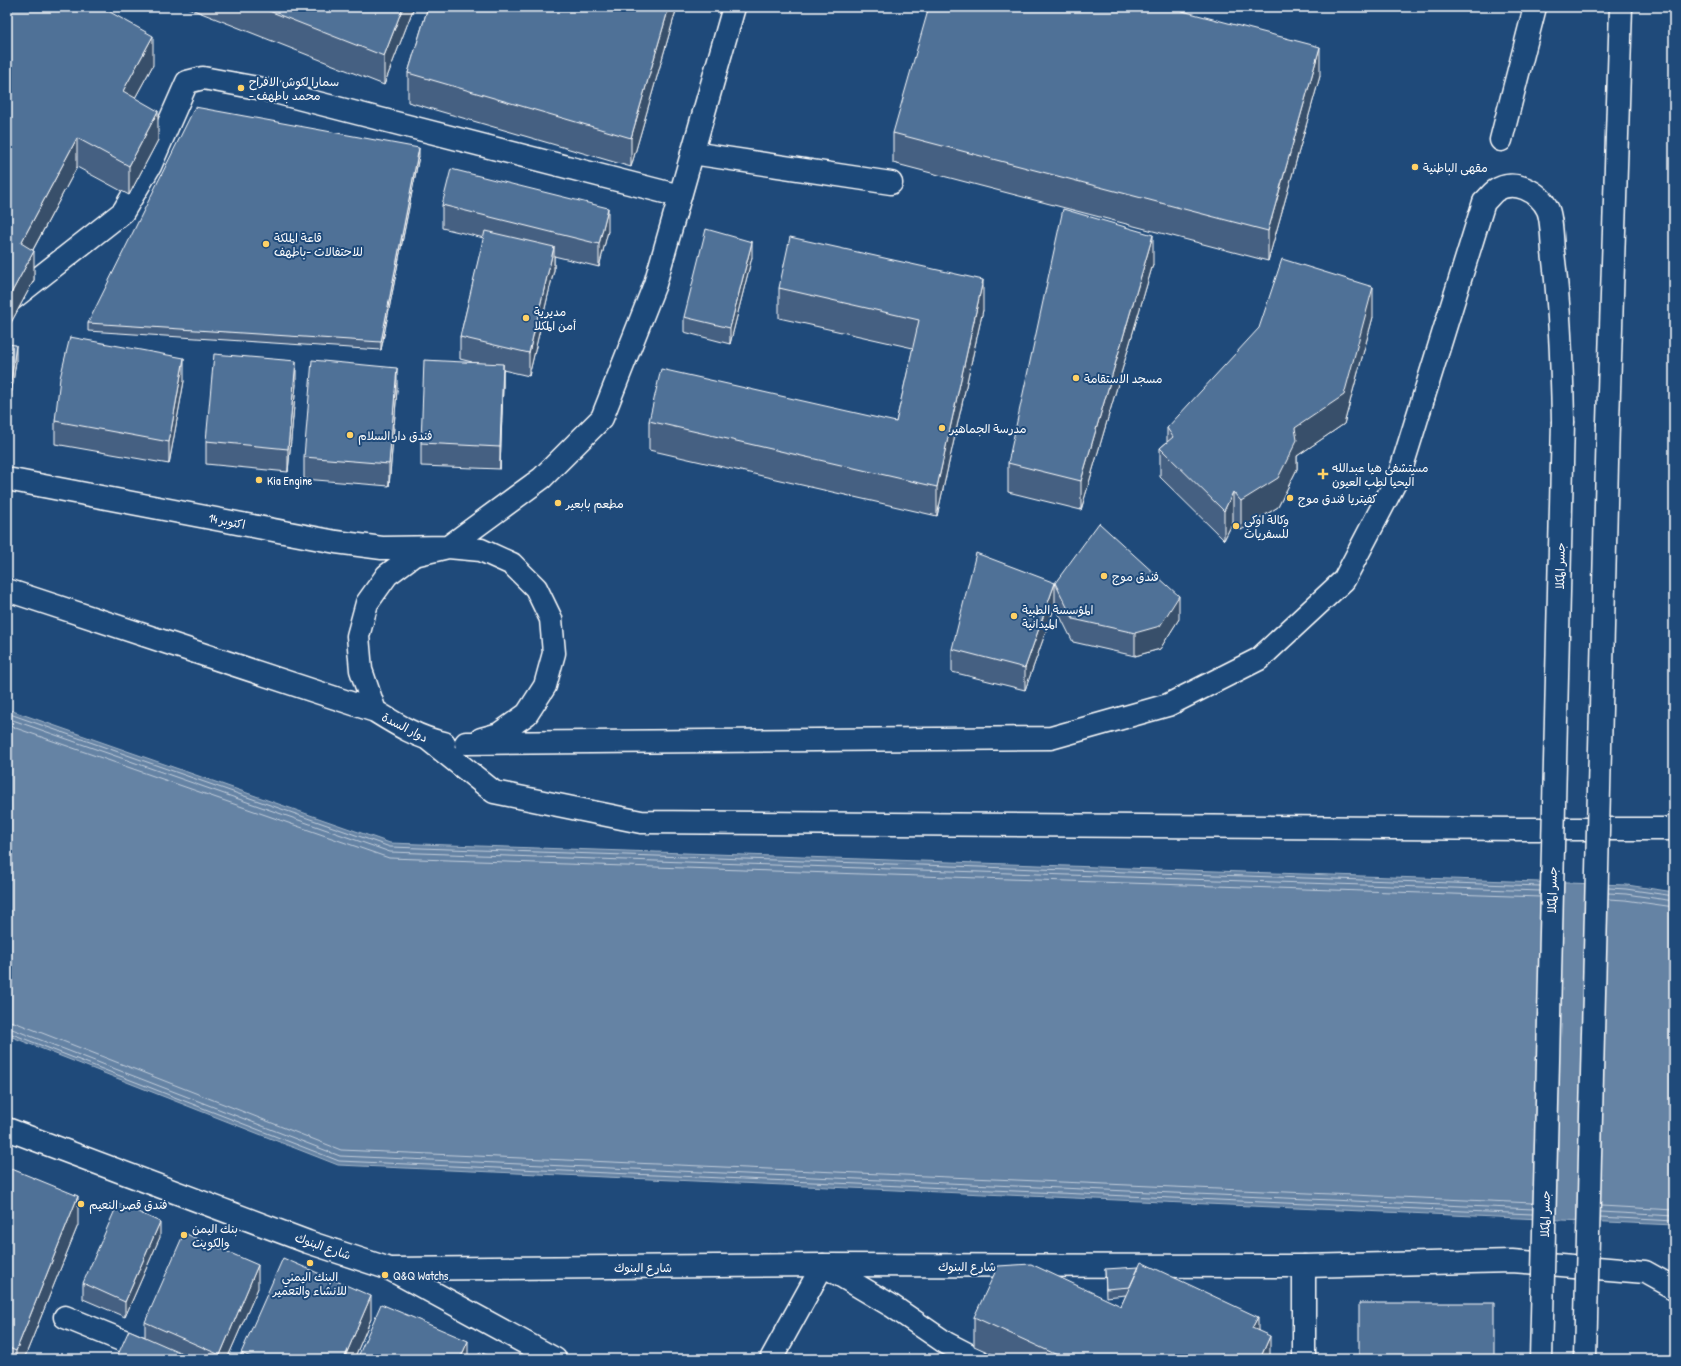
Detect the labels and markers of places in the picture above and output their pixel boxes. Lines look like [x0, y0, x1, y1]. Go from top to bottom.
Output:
place label: سمارا لكوش الافراح - محمد باطهف [249, 73, 339, 104]
marker: سمارا لكوش الافراح - محمد باطهف [236, 83, 246, 93]
place label: مقهى الباطنية [1423, 159, 1488, 176]
marker: مقهى الباطنية [1410, 162, 1420, 172]
place label: قاعة الملكة للاحتفالات -باطهف [274, 229, 363, 260]
marker: قاعة الملكة للاحتفالات -باطهف [261, 239, 271, 249]
place label: مديرية أمن المكلا [534, 303, 576, 334]
marker: مديرية أمن المكلا [521, 313, 531, 323]
place label: مسجد الاستقامة [1084, 370, 1163, 387]
marker: مسجد الاستقامة [1071, 373, 1081, 383]
place label: مدرسة الجماهير [949, 420, 1027, 437]
marker: مدرسة الجماهير [937, 423, 947, 433]
place label: فندق دار السلام [358, 427, 432, 445]
marker: فندق دار السلام [345, 430, 355, 440]
place label: مستشفى هيا عبدالله اليحيا لطب العيون [1332, 459, 1429, 490]
marker: مستشفى هيا عبدالله اليحيا لطب العيون [1317, 468, 1329, 480]
place label: Kia Engine [267, 472, 313, 489]
marker: Kia Engine [254, 475, 264, 485]
place label: كفيتريا فندق موج [1298, 490, 1377, 508]
marker: كفيتريا فندق موج [1285, 493, 1295, 503]
place label: مطعم بابعير [565, 495, 624, 513]
marker: مطعم بابعير [553, 498, 563, 508]
place label: وكالة اوكي للسفريات [1244, 511, 1289, 542]
marker: وكالة اوكي للسفريات [1231, 521, 1241, 531]
place label: فندق موج [1112, 568, 1159, 586]
marker: فندق موج [1099, 571, 1109, 581]
place label: المؤسسة الطبية الميدانية [1022, 601, 1094, 632]
marker: المؤسسة الطبية الميدانية [1009, 611, 1019, 621]
place label: فندق قصر النعيم [89, 1196, 168, 1214]
marker: فندق قصر النعيم [76, 1199, 86, 1209]
place label: بنك اليمن والكويت [192, 1220, 238, 1251]
marker: بنك اليمن والكويت [179, 1230, 189, 1240]
marker: البنك اليمني للانشاء والتعمير [305, 1258, 315, 1268]
place label: Q&Q Watchs [393, 1267, 449, 1284]
place label: البنك اليمني للانشاء والتعمير [272, 1268, 347, 1299]
marker: Q&Q Watchs [380, 1270, 390, 1280]

